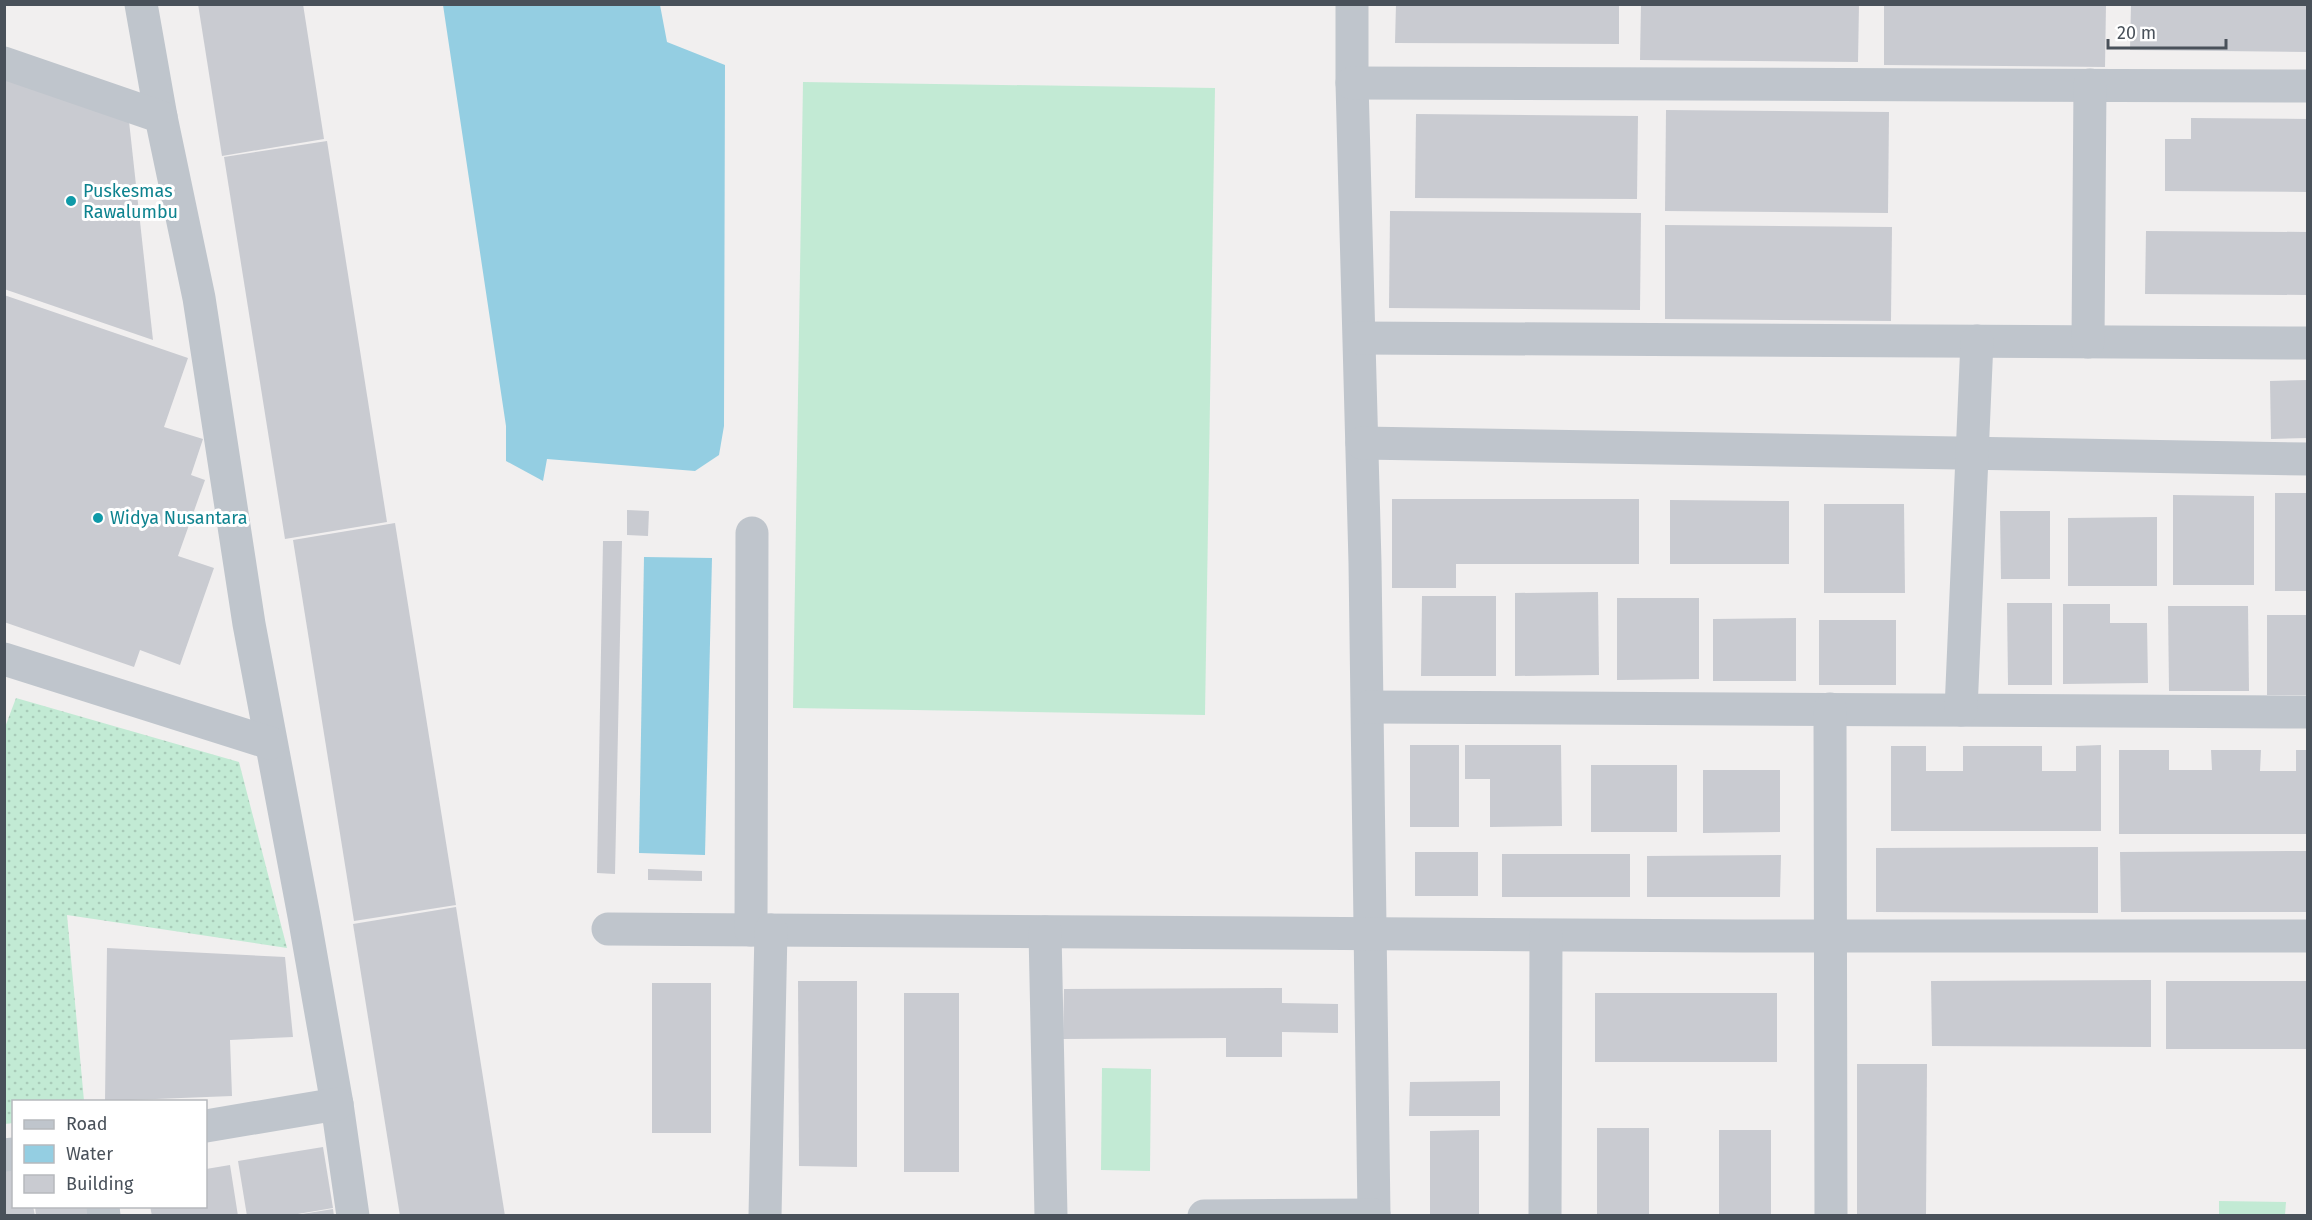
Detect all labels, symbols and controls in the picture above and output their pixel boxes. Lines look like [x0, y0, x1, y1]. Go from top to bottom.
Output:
scale bar [2108, 12, 2226, 50]
text: 20 m [2117, 22, 2156, 44]
place label: Puskesmas Rawalumbu [83, 180, 178, 223]
marker: Puskesmas Rawalumbu [64, 194, 78, 208]
place label: Widya Nusantara [110, 507, 247, 529]
marker: Widya Nusantara [91, 511, 105, 525]
legend [12, 1100, 207, 1208]
text: Road [66, 1113, 108, 1135]
text: Water [66, 1143, 113, 1165]
text: Building [66, 1173, 134, 1195]

